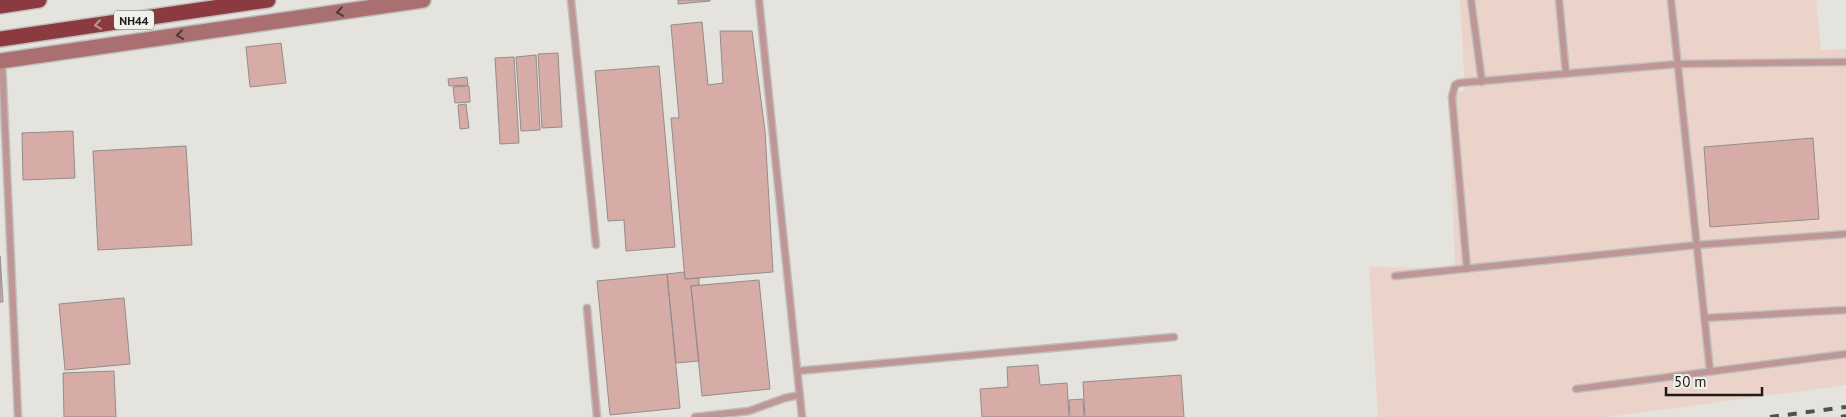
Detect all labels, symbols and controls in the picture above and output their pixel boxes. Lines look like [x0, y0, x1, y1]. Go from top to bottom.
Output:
one-way arrow [336, 6, 344, 17]
road number: NH44 [114, 10, 154, 30]
one-way arrow [94, 19, 102, 30]
one-way arrow [175, 29, 183, 40]
scale bar [1666, 364, 1762, 396]
text: 50 m [1674, 372, 1707, 391]

